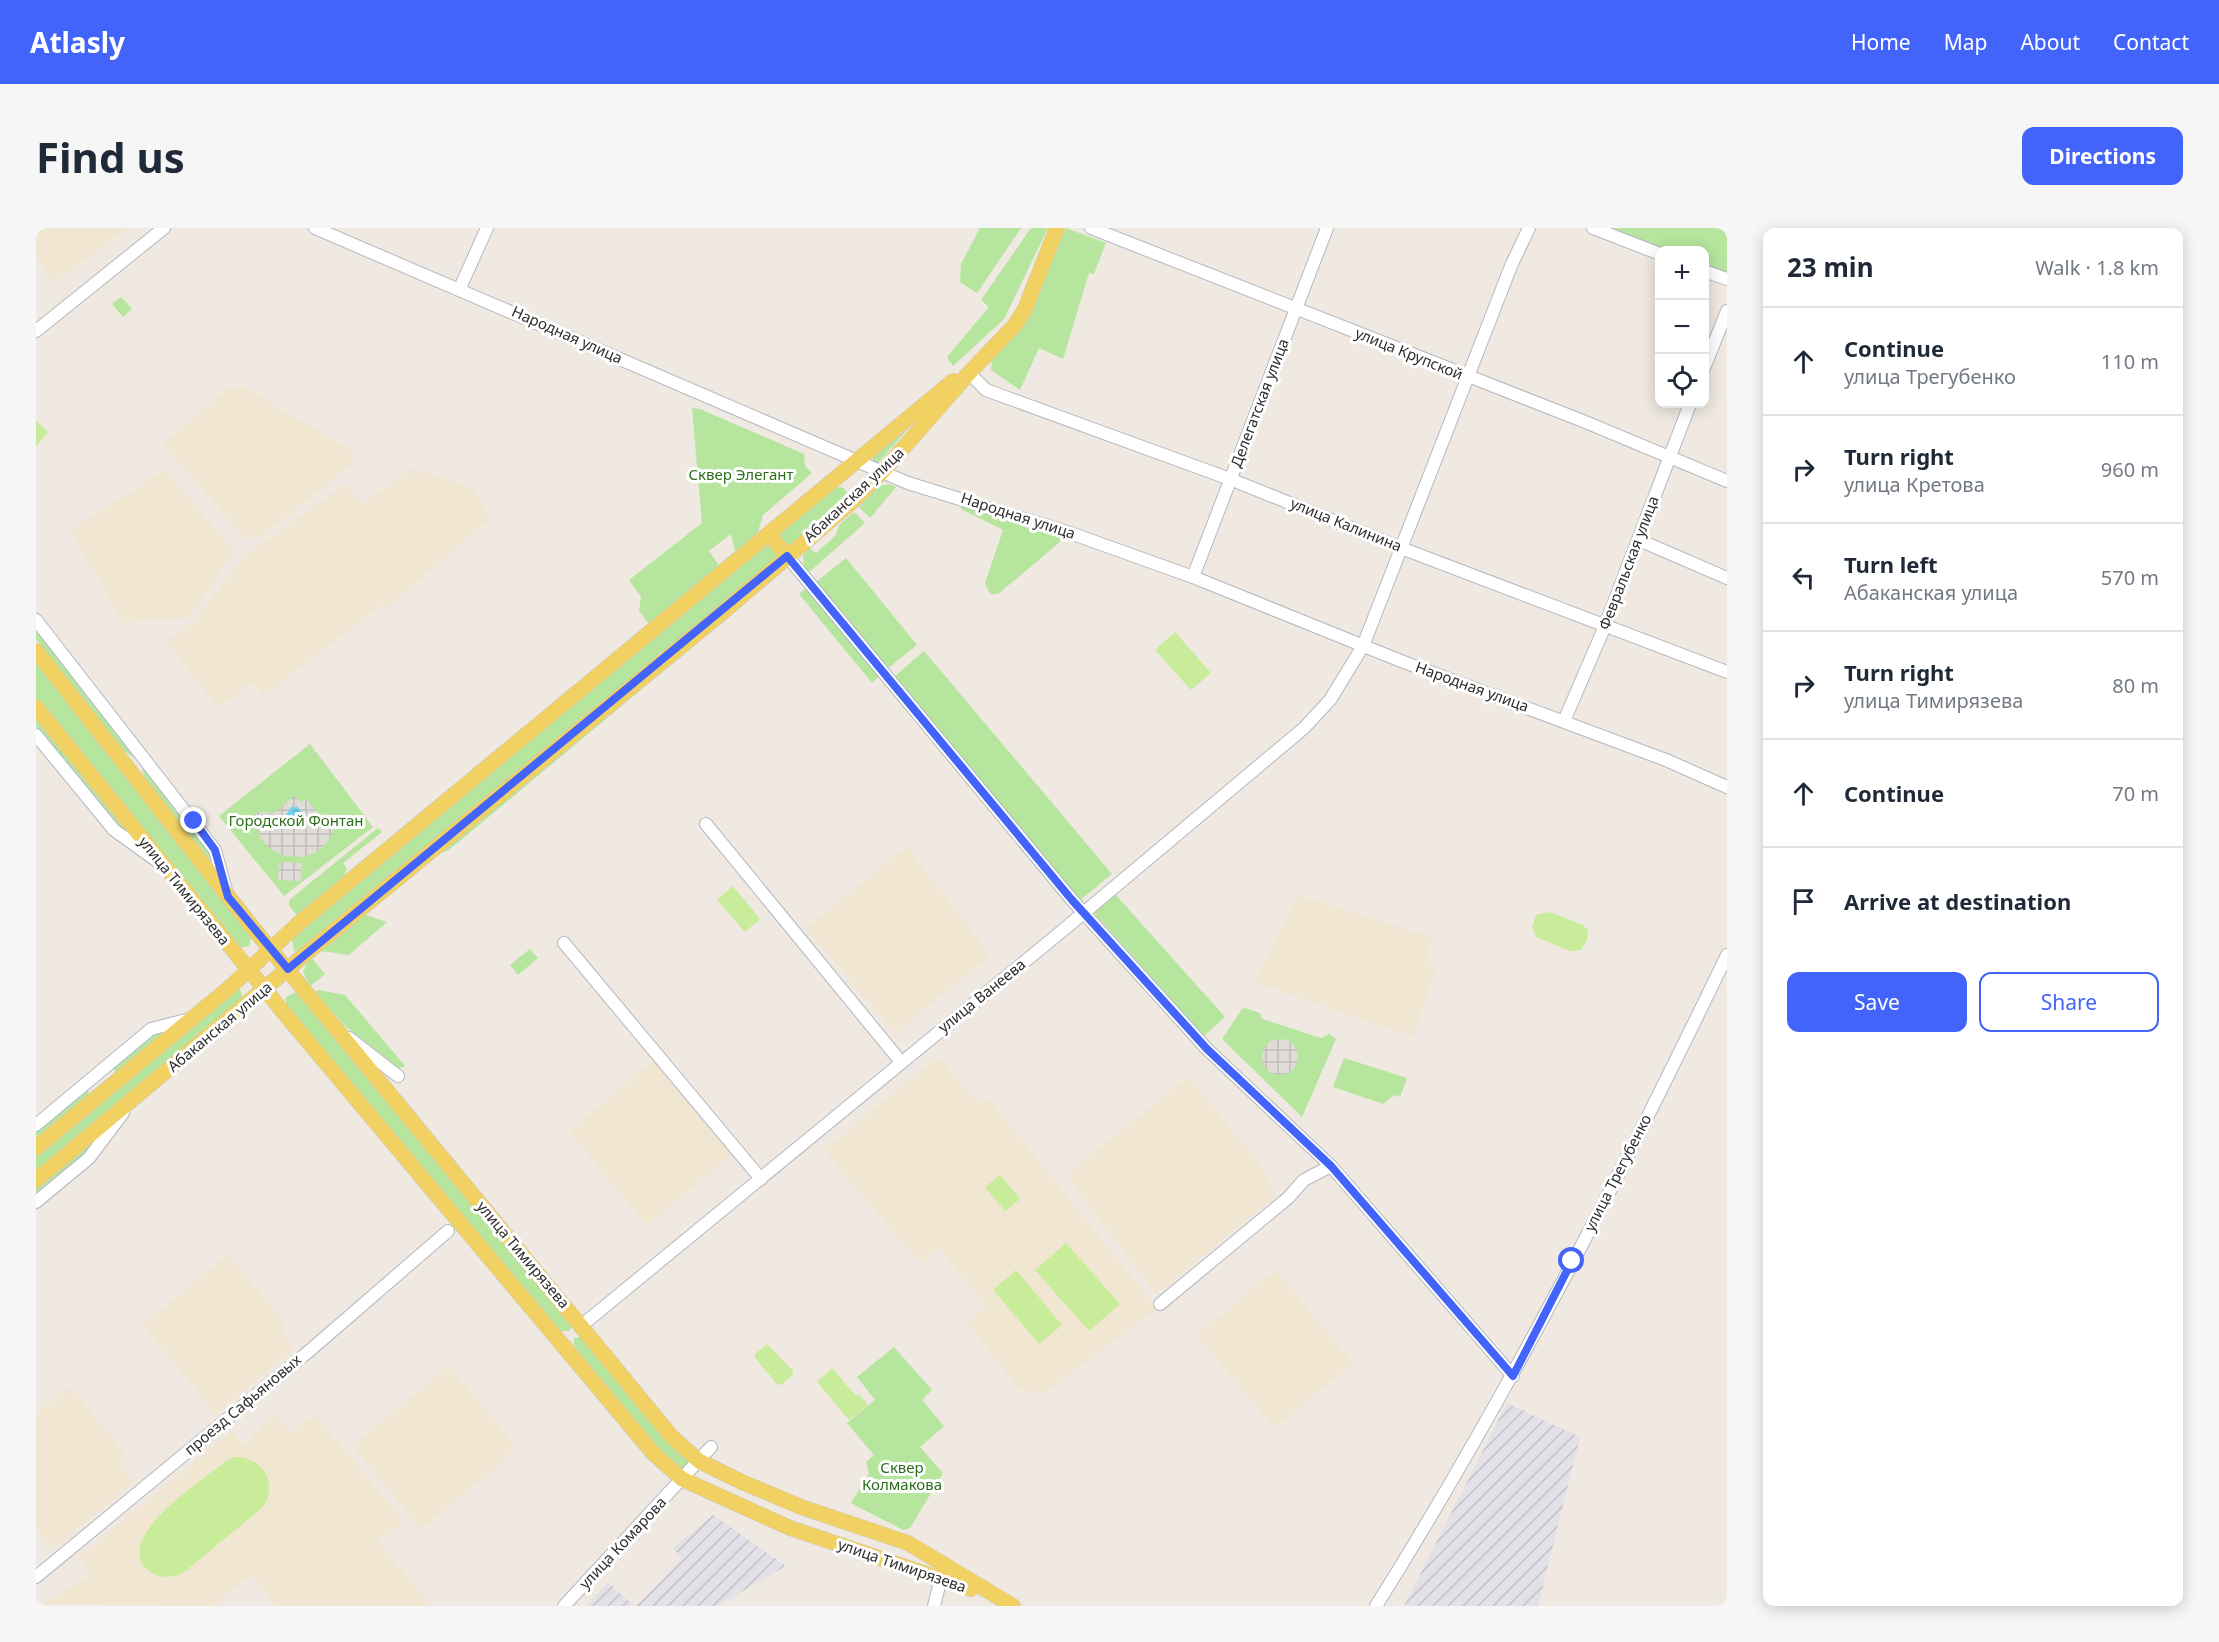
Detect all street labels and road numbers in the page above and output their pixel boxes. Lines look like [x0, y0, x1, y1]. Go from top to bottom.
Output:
street label: Народная улица [509, 301, 626, 367]
street label: улица Крупской [1353, 322, 1466, 384]
street label: Делегатская улица [1225, 335, 1293, 470]
street label: Абаканская улица [799, 442, 908, 546]
street label: Народная улица [959, 487, 1078, 543]
street label: улица Калинина [1288, 493, 1405, 555]
street label: Февральская улица [1593, 493, 1663, 632]
street label: Народная улица [1413, 656, 1532, 716]
street label: улица Тимирязева [135, 832, 235, 949]
street label: улица Ванеева [933, 954, 1029, 1037]
street label: Абаканская улица [163, 977, 276, 1076]
street label: улица Трегубенко [1579, 1111, 1655, 1235]
street label: улица Тимирязева [473, 1196, 575, 1312]
street label: проезд Сафьяновых [180, 1349, 305, 1459]
street label: улица Комарова [574, 1492, 670, 1593]
street label: улица Тимирязева [835, 1534, 969, 1596]

